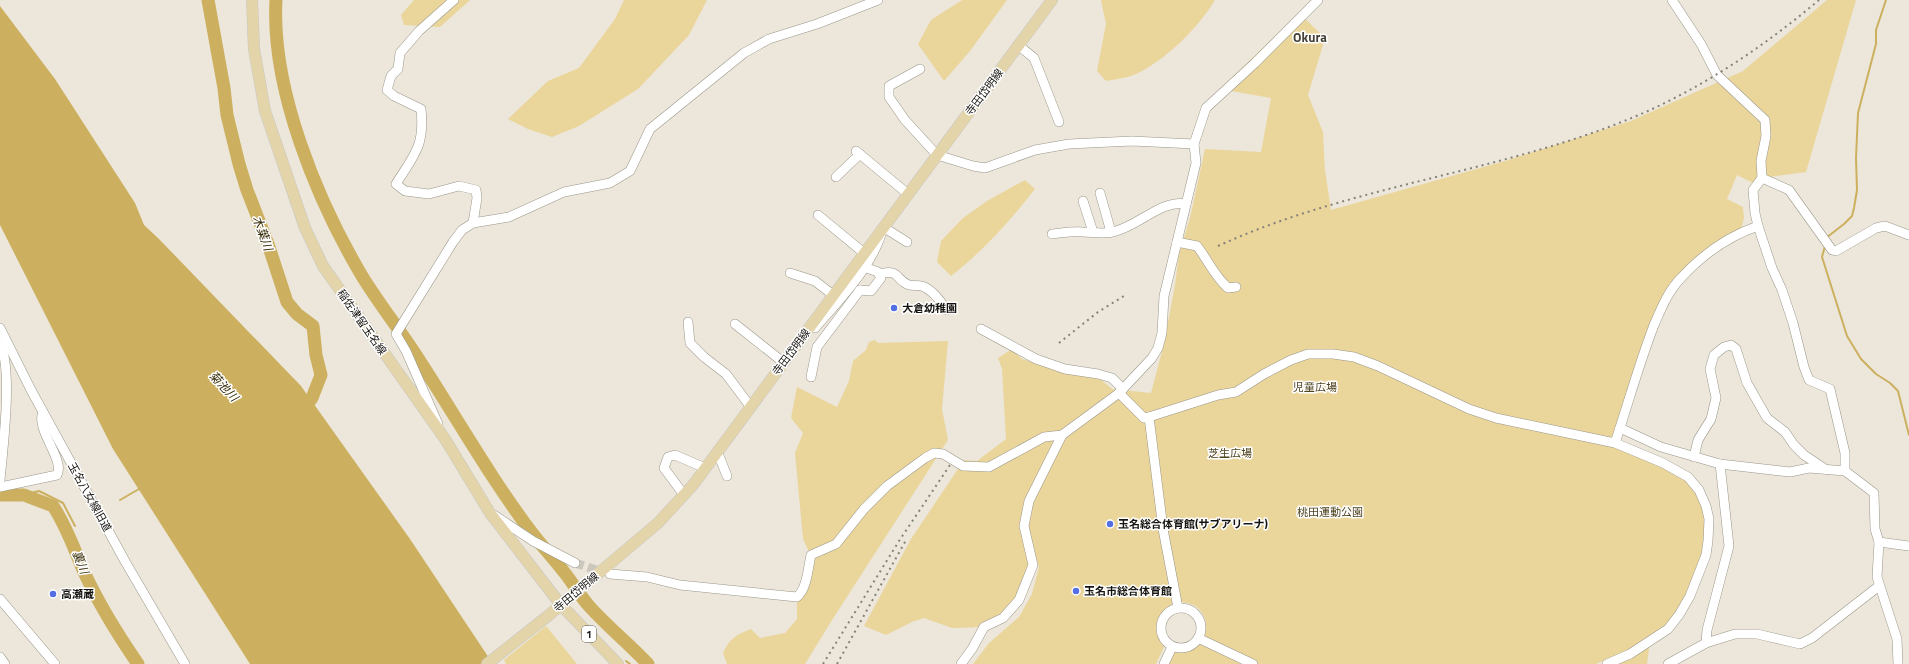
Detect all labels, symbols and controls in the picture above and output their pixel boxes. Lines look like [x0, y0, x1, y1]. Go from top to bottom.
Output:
district label: Okura [1293, 27, 1327, 47]
street label: 寺田岱明線 [961, 65, 1007, 119]
water label: 木葉川 [248, 213, 279, 255]
street label: 稲佐津留玉名線 [333, 286, 391, 358]
place label: 大倉幼稚園 [902, 300, 957, 316]
marker: 大倉幼稚園 [889, 303, 899, 313]
street label: 寺田岱明線 [768, 325, 814, 379]
water label: 菊池川 [205, 366, 245, 407]
park label: 児童広場 [1293, 379, 1337, 395]
park label: 芝生広場 [1208, 445, 1252, 461]
street label: 玉名八女線旧道 [64, 459, 116, 535]
park label: 桃田運動公園 [1297, 504, 1363, 520]
place label: 玉名総合体育館(サブアリーナ) [1118, 516, 1268, 532]
marker: 玉名総合体育館(サブアリーナ) [1105, 519, 1115, 529]
water label: 裏川 [68, 547, 95, 579]
street label: 寺田岱明線 [550, 568, 602, 616]
place label: 玉名市総合体育館 [1084, 583, 1172, 599]
place label: 高瀬蔵 [61, 586, 94, 602]
marker: 玉名市総合体育館 [1071, 586, 1081, 596]
marker: 高瀬蔵 [48, 589, 58, 599]
road number: 1 [582, 626, 596, 642]

